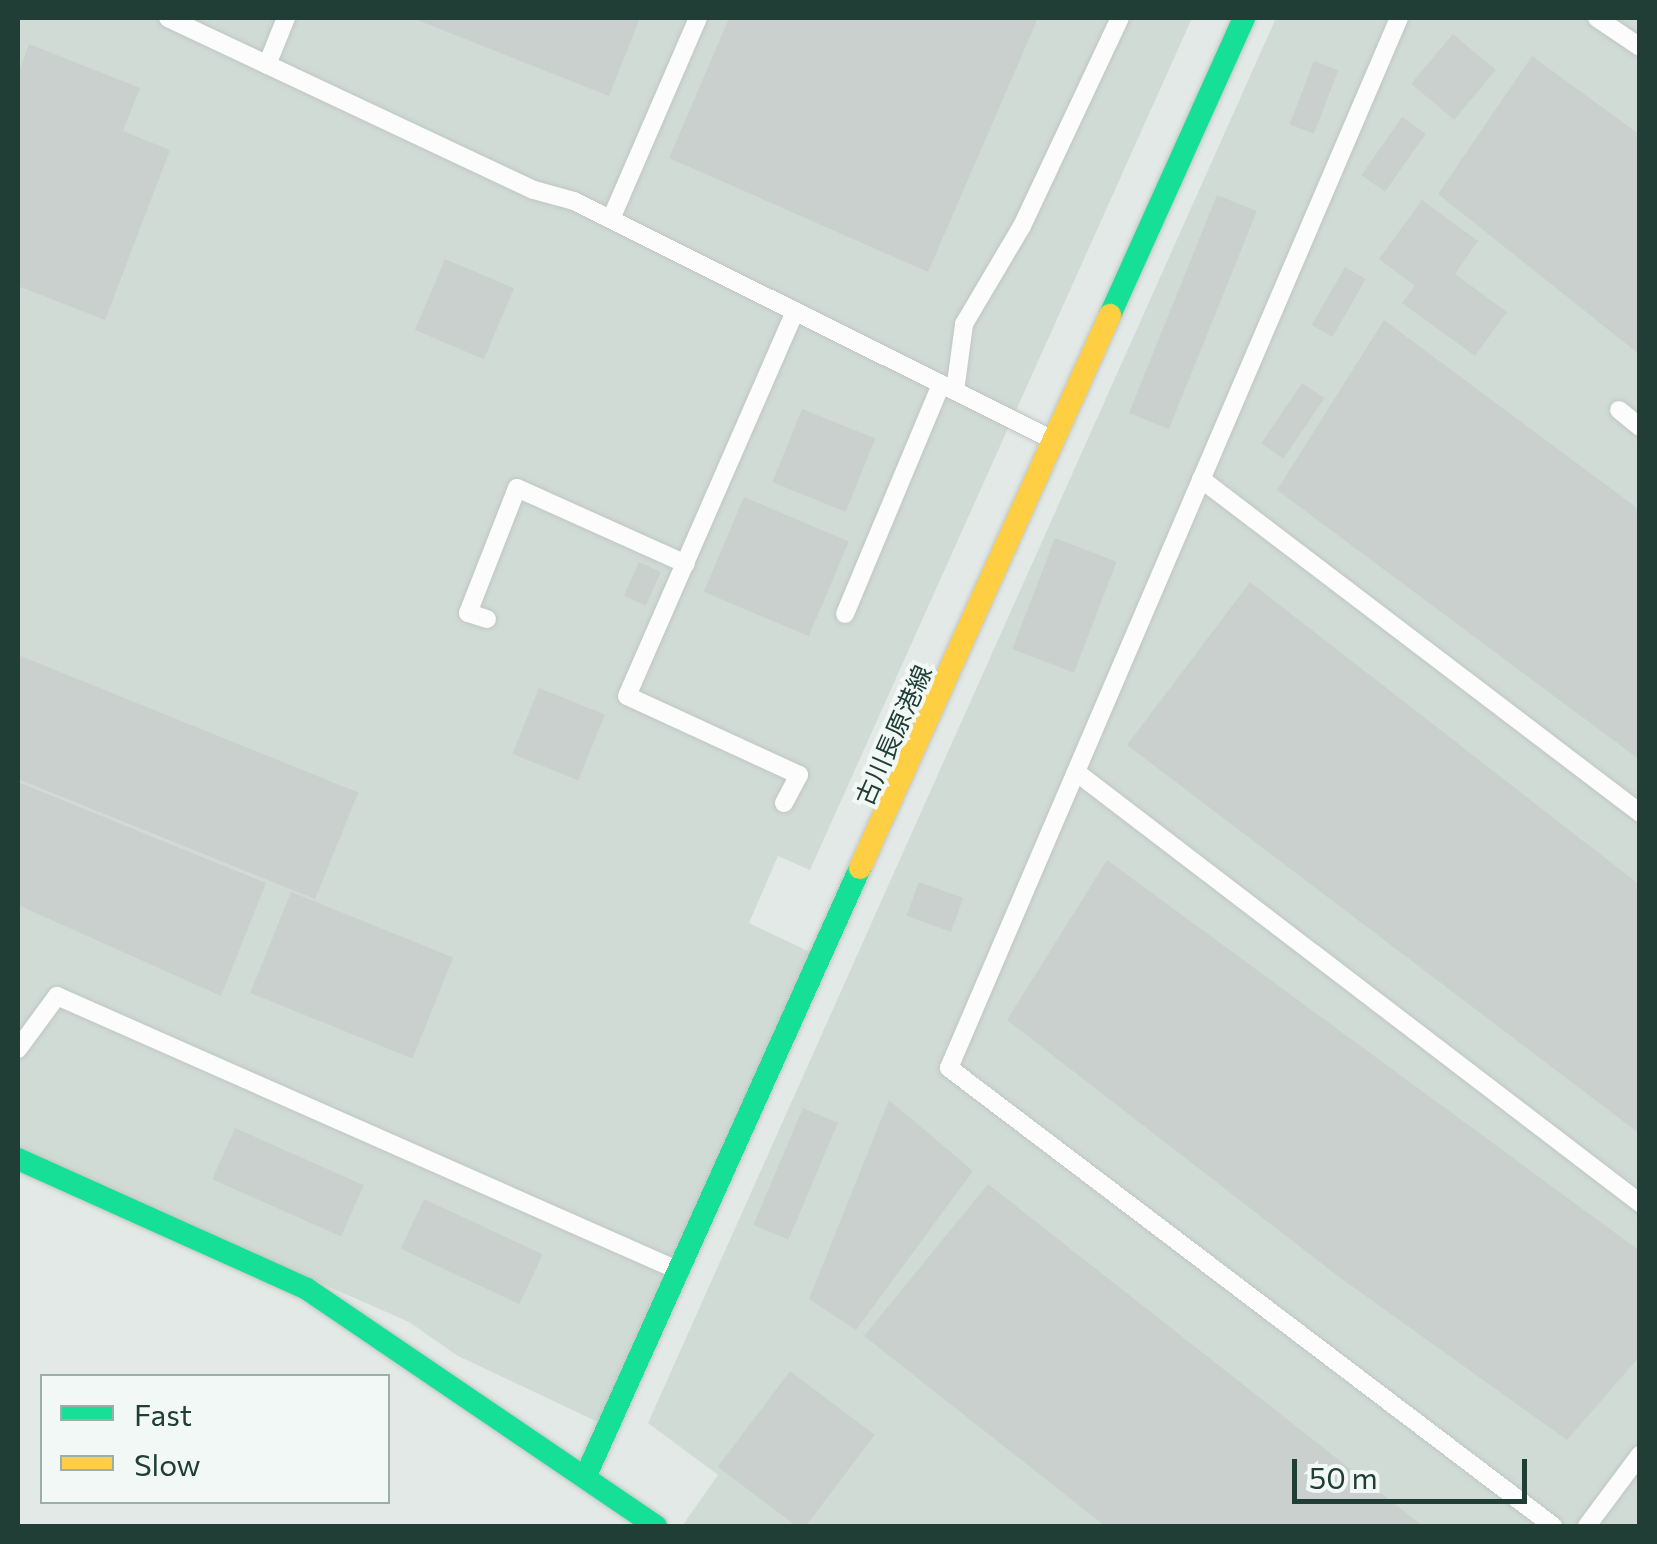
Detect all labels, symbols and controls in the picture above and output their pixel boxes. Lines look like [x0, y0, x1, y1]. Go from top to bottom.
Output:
street label: 古川長原港線 [849, 660, 937, 810]
legend [40, 1374, 390, 1504]
text: Fast [134, 1395, 192, 1432]
scale bar [1297, 1439, 1532, 1501]
text: Slow [134, 1445, 201, 1482]
text: 50 m [1309, 1458, 1378, 1495]

